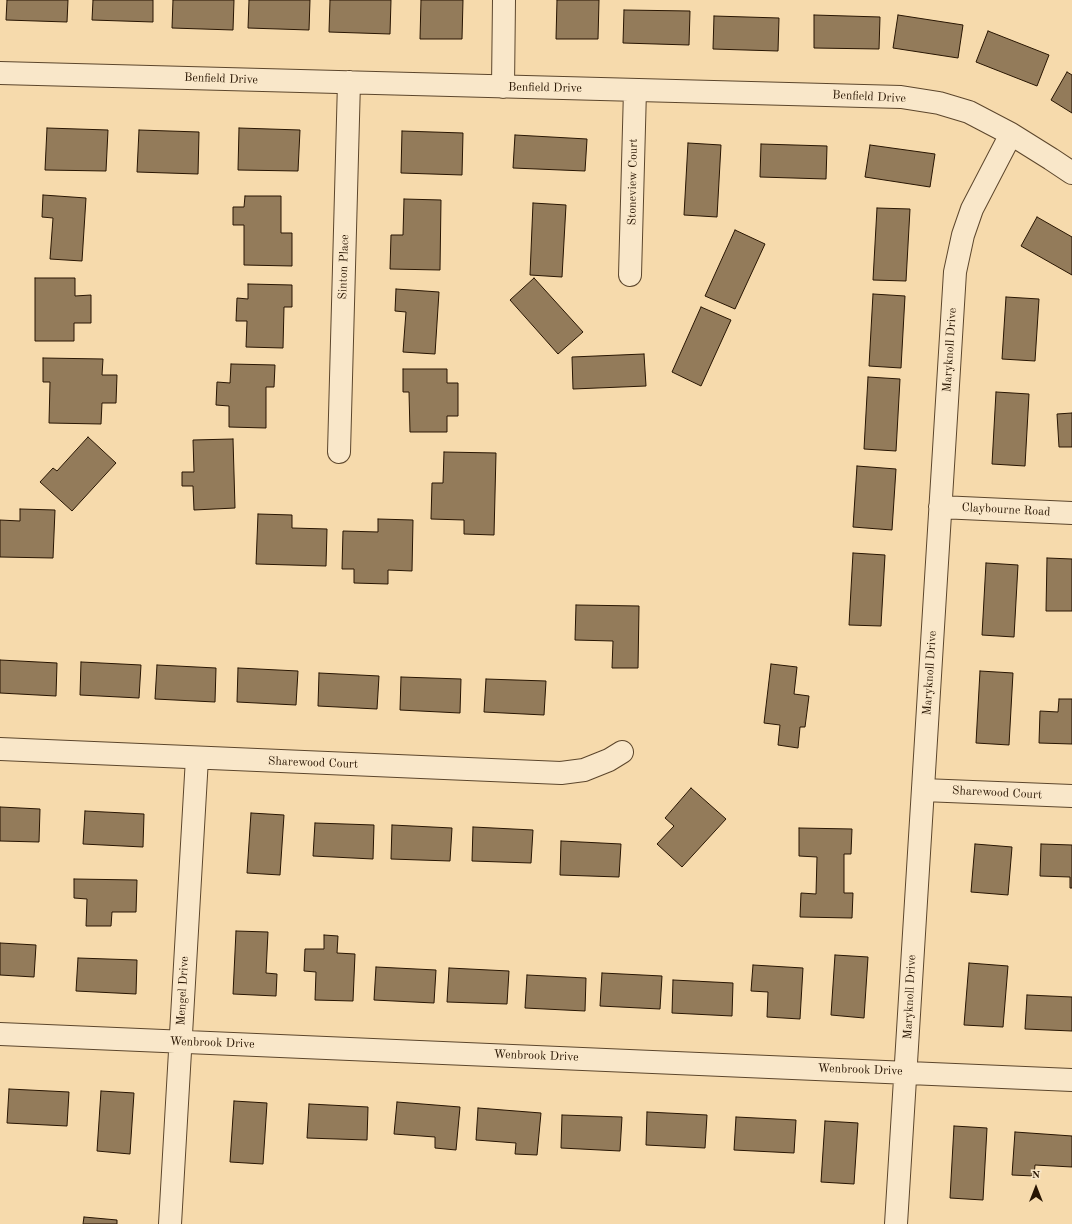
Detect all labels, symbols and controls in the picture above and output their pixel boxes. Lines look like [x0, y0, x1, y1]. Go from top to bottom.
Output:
street label: Benfield Drive [184, 71, 258, 87]
street label: Benfield Drive [508, 80, 582, 96]
street label: Benfield Drive [832, 88, 906, 106]
street label: Stoneview Court [625, 138, 641, 226]
street label: Sinton Place [336, 234, 352, 300]
street label: Maryknoll Drive [940, 307, 960, 393]
street label: Claybourne Road [961, 500, 1051, 520]
street label: Maryknoll Drive [920, 630, 940, 716]
street label: Sharewood Court [268, 754, 358, 772]
street label: Sharewood Court [952, 783, 1042, 803]
street label: Maryknoll Drive [901, 954, 919, 1040]
street label: Mengel Drive [174, 956, 192, 1026]
street label: Wenbrook Drive [169, 1034, 255, 1052]
street label: Wenbrook Drive [493, 1047, 579, 1065]
street label: Wenbrook Drive [817, 1061, 903, 1079]
north arrow [1016, 1168, 1056, 1208]
text: N [1032, 1170, 1040, 1181]

